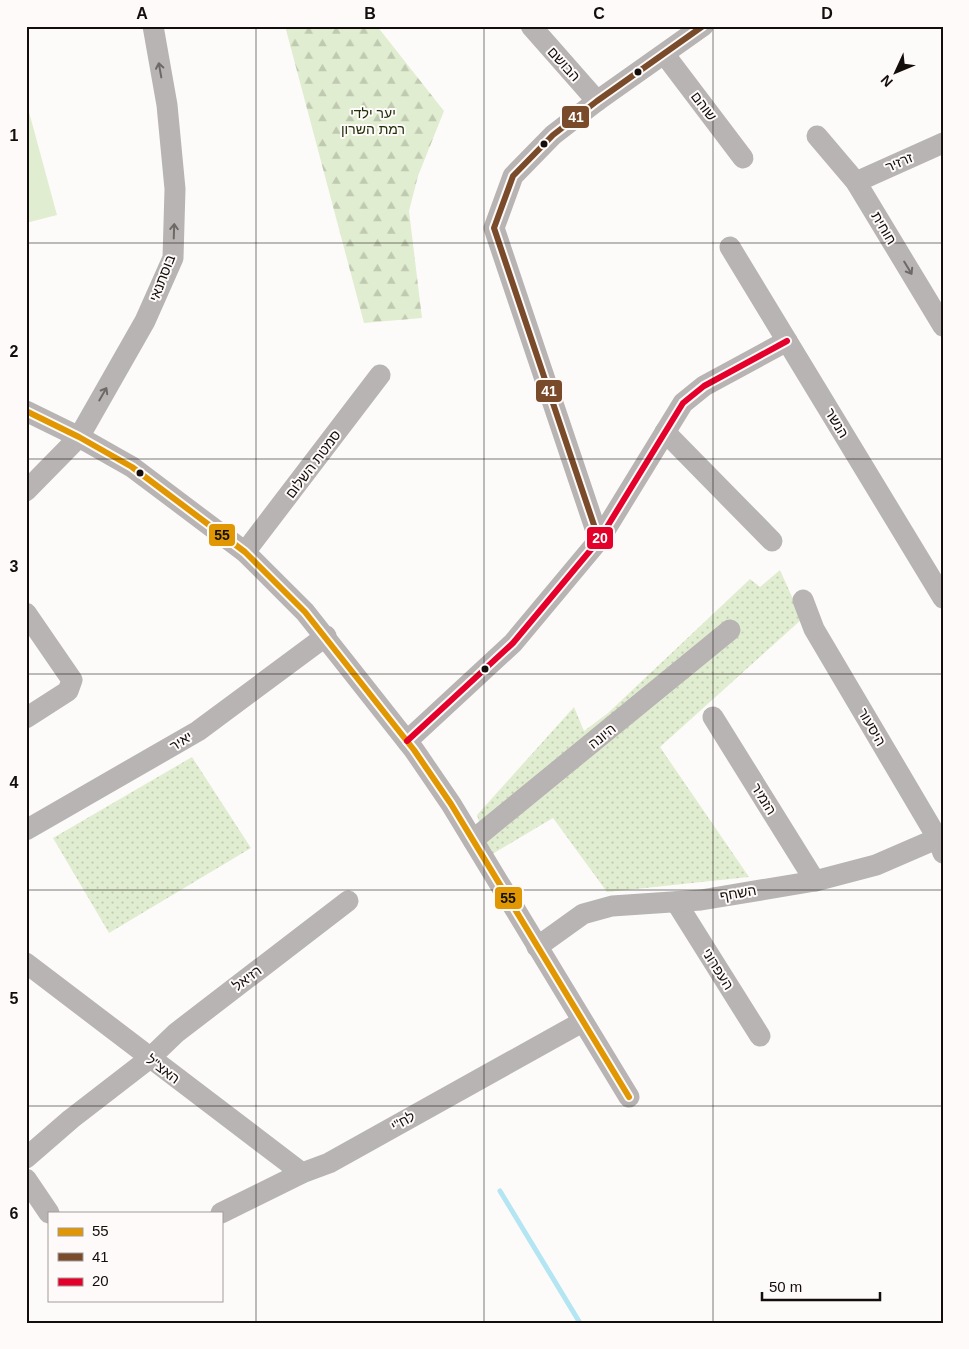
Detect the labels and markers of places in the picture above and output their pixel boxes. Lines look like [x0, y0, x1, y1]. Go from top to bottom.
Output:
unlabelled marker [633, 67, 643, 77]
unlabelled marker [539, 139, 549, 149]
unlabelled marker [135, 468, 145, 478]
unlabelled marker [480, 664, 490, 674]

